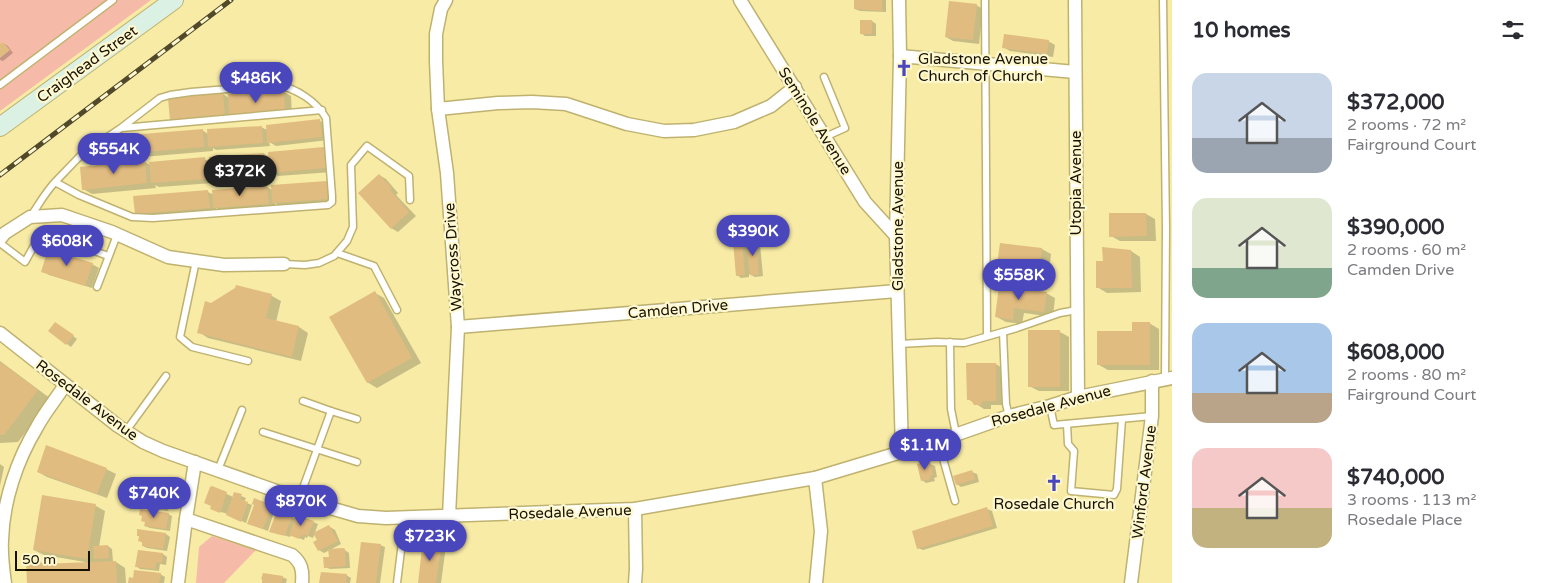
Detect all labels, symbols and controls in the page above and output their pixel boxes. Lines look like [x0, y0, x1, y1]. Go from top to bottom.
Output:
icon: filters [1499, 16, 1527, 44]
text: 10 homes [1192, 18, 1291, 43]
street label: Craighead Street [33, 21, 141, 107]
place label: Gladstone Avenue Church of Church [918, 50, 1048, 85]
church icon: Gladstone Avenue Church of Church [894, 58, 914, 78]
pin: $486K [221, 62, 291, 104]
street label: Seminole Avenue [775, 64, 855, 178]
text: $486K [231, 68, 281, 88]
text: $372,000 [1347, 90, 1445, 115]
icon: home [1232, 93, 1292, 153]
text: 2 rooms · 72 m² [1347, 115, 1466, 135]
street label: Utopia Avenue [1067, 130, 1085, 236]
pin: $554K [79, 132, 149, 175]
text: Fairground Court [1347, 135, 1476, 155]
text: $554K [89, 139, 139, 159]
pin: $372K [205, 154, 275, 197]
text: $372K [215, 161, 265, 181]
street label: Gladstone Avenue [889, 161, 907, 291]
street label: Waycross Drive [440, 202, 466, 312]
pin: $390K [718, 214, 788, 257]
text: $390,000 [1347, 215, 1445, 240]
icon: home [1232, 218, 1292, 278]
text: $390K [728, 221, 778, 241]
pin: $608K [32, 224, 102, 267]
text: $608K [42, 231, 92, 251]
text: 2 rooms · 60 m² [1347, 240, 1466, 260]
pin: $558K [984, 258, 1054, 301]
text: Camden Drive [1347, 260, 1454, 280]
text: $558K [994, 265, 1044, 285]
street label: Camden Drive [627, 296, 729, 322]
text: $608,000 [1347, 340, 1445, 365]
icon: home [1232, 343, 1292, 403]
street label: Rosedale Avenue [32, 356, 142, 444]
text: 2 rooms · 80 m² [1347, 365, 1466, 385]
street label: Rosedale Avenue [989, 381, 1113, 431]
text: Fairground Court [1347, 385, 1476, 405]
street label: Winford Avenue [1128, 424, 1160, 540]
pin: $1.1M [890, 428, 960, 471]
text: $1.1M [900, 435, 950, 455]
text: $740,000 [1347, 465, 1445, 490]
icon: home [1232, 468, 1292, 528]
church icon: Rosedale Church [1044, 473, 1064, 493]
pin: $740K [119, 476, 189, 519]
text: $740K [129, 483, 179, 503]
pin: $870K [266, 484, 336, 527]
text: 3 rooms · 113 m² [1347, 490, 1476, 510]
text: $870K [276, 491, 326, 511]
place label: Rosedale Church [994, 495, 1114, 513]
street label: Rosedale Avenue [508, 501, 632, 523]
text: Rosedale Place [1347, 510, 1462, 530]
pin: $723K [395, 520, 465, 562]
text: $723K [405, 526, 455, 546]
scale bar [15, 548, 90, 571]
text: 50 m [22, 551, 56, 568]

